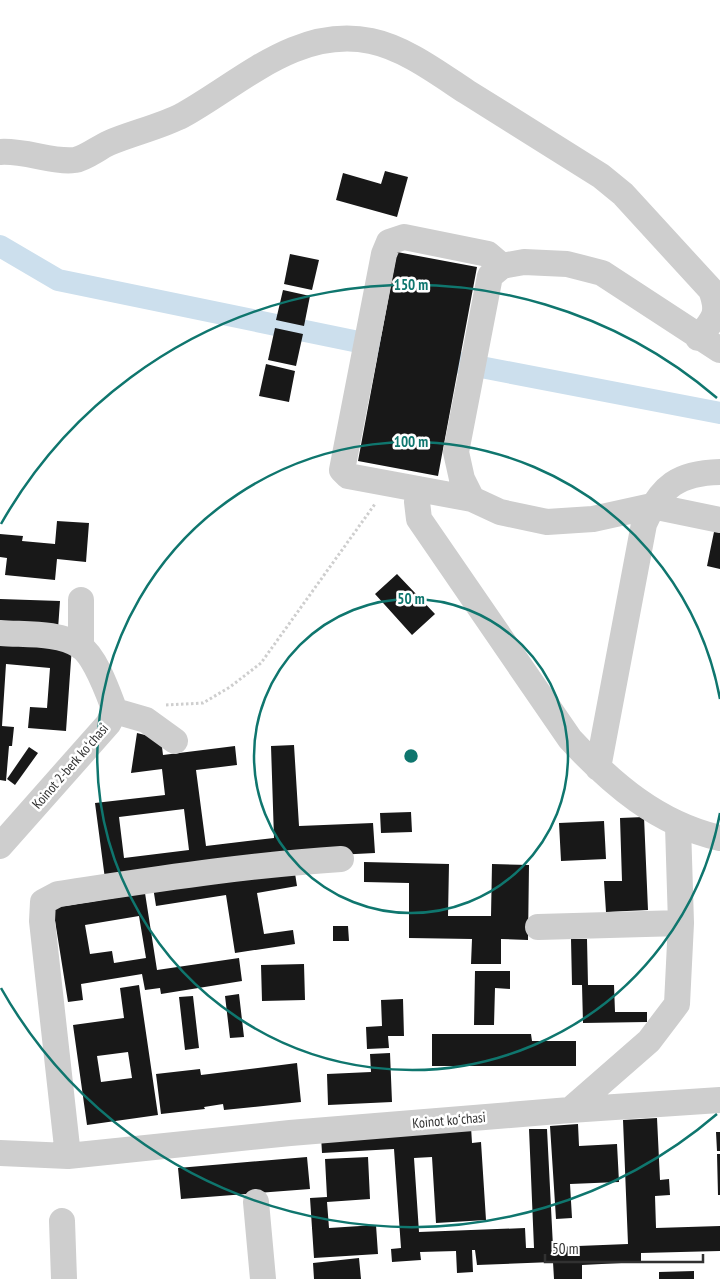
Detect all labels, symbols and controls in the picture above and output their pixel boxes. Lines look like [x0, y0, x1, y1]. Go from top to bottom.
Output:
text: 150 m [394, 275, 428, 294]
text: 100 m [394, 432, 428, 451]
text: 50 m [397, 589, 425, 608]
street label: Koinot 2-berk koʻchasi [28, 720, 112, 812]
centre of rings [402, 747, 420, 765]
street label: Koinot koʻchasi [412, 1108, 486, 1132]
scale bar [545, 1232, 702, 1264]
text: 50 m [552, 1239, 578, 1258]

